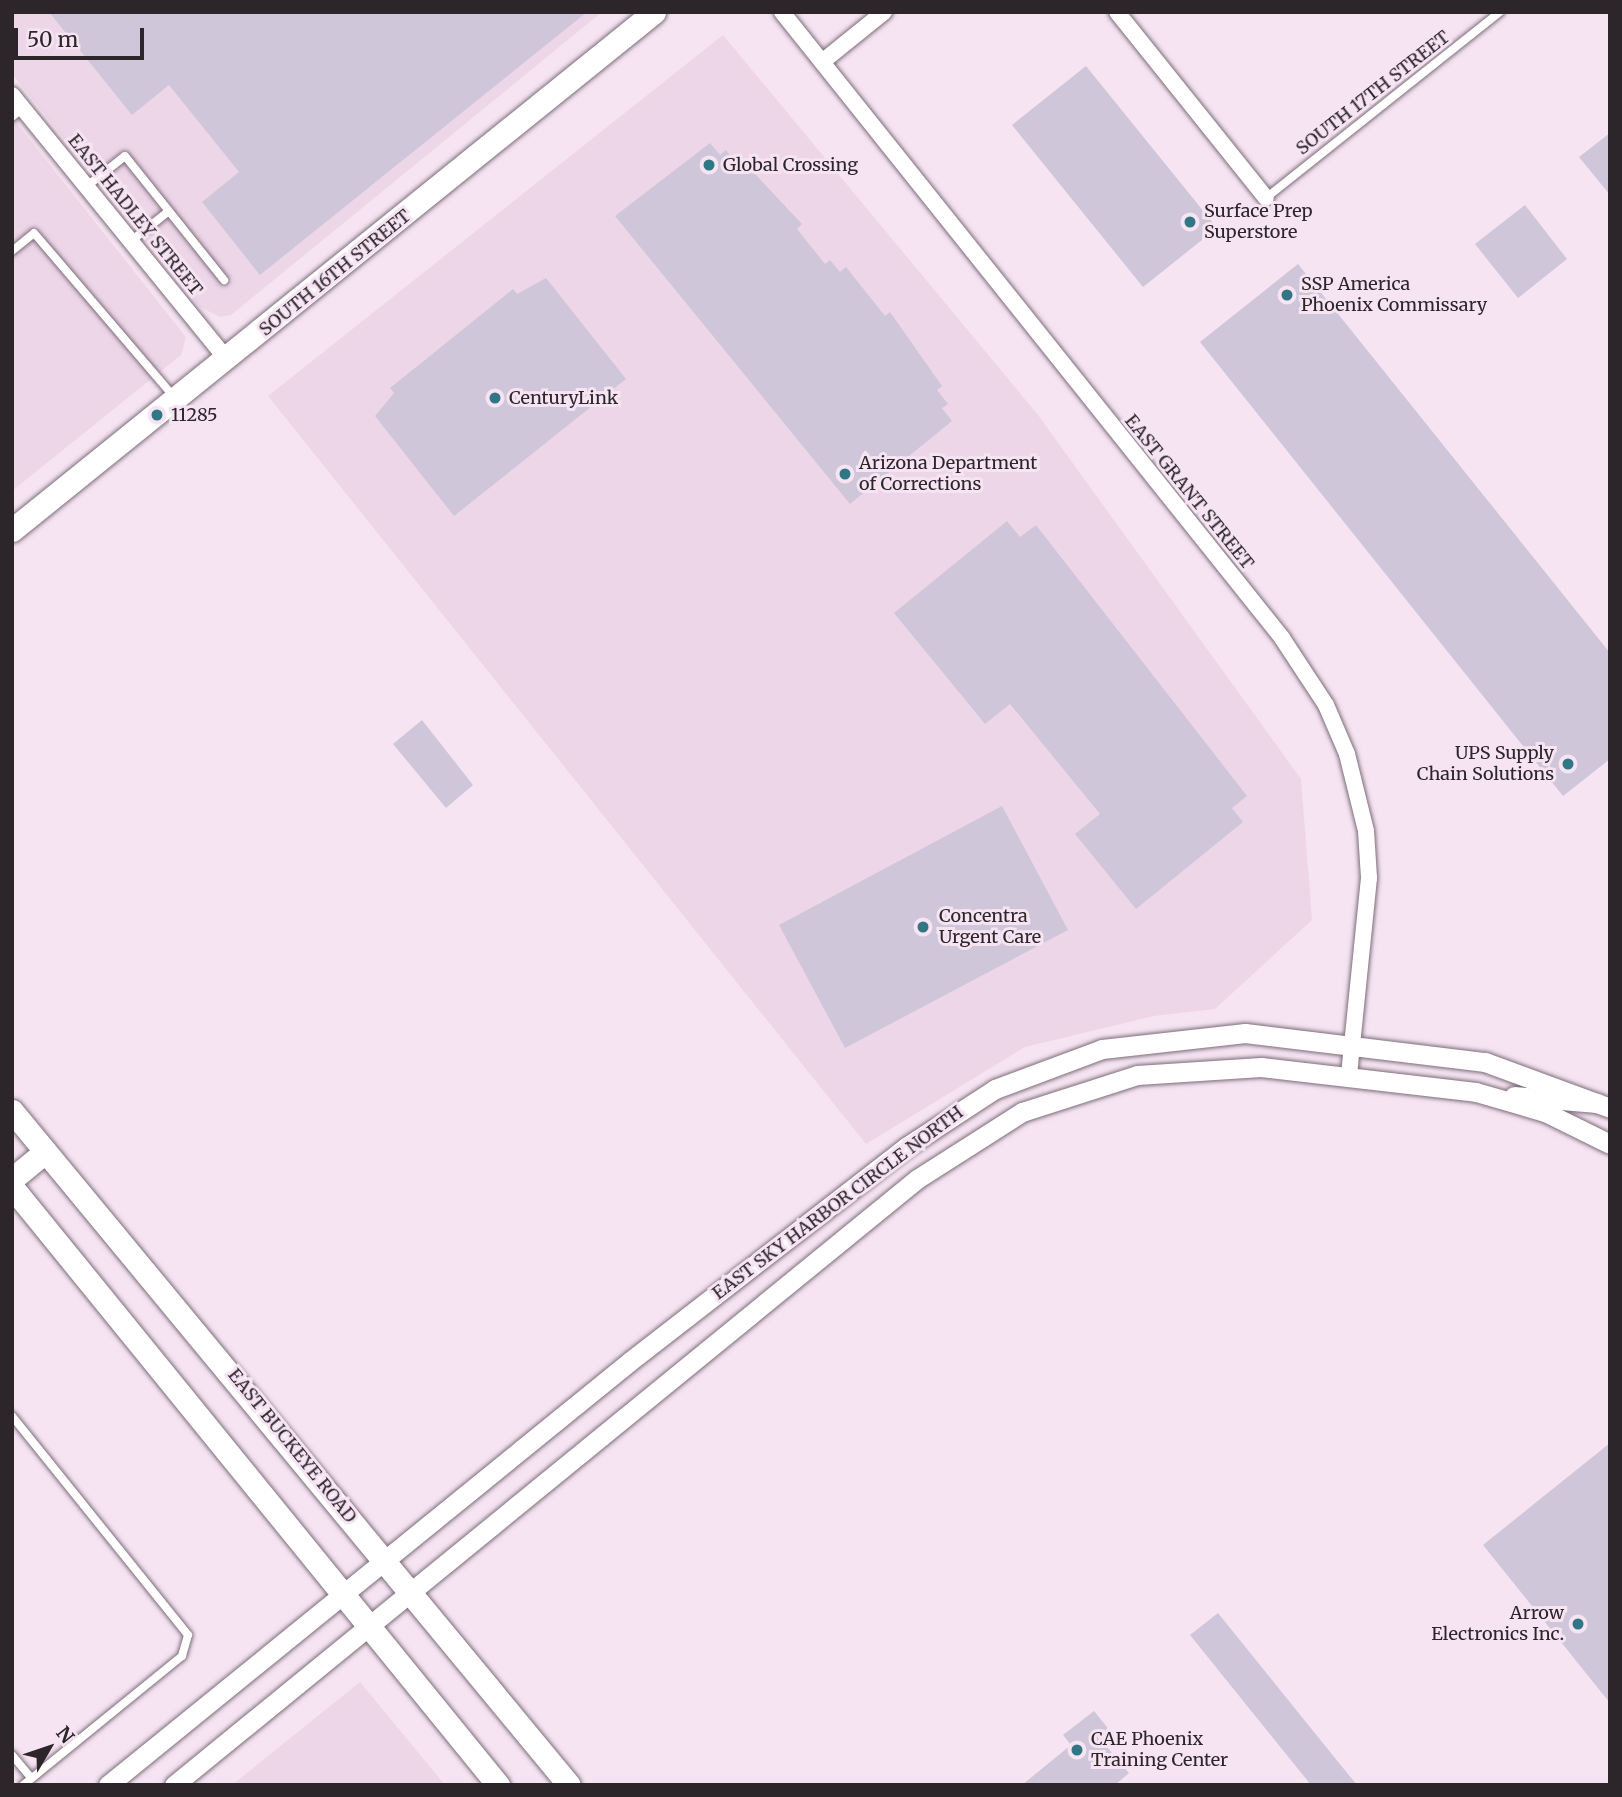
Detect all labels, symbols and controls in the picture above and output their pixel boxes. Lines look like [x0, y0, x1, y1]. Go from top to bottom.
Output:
scale bar [18, 14, 147, 58]
text: 50 m [27, 26, 78, 53]
street label: SOUTH 17TH STREET [1292, 26, 1454, 160]
street label: EAST HADLEY STREET [63, 130, 207, 300]
place label: Global Crossing [723, 154, 858, 176]
marker: Global Crossing [701, 157, 717, 173]
place label: Surface Prep Superstore [1204, 201, 1313, 244]
street label: SOUTH 16TH STREET [255, 205, 415, 341]
marker: Surface Prep Superstore [1182, 214, 1198, 230]
place label: SSP America Phoenix Commissary [1301, 274, 1487, 316]
marker: SSP America Phoenix Commissary [1279, 287, 1295, 303]
place label: CenturyLink [509, 387, 618, 409]
marker: CenturyLink [487, 390, 503, 406]
place label: 11285 [171, 404, 217, 426]
marker: 11285 [149, 407, 165, 423]
street label: EAST GRANT STREET [1120, 410, 1258, 574]
place label: Arizona Department of Corrections [859, 453, 1037, 496]
marker: Arizona Department of Corrections [837, 466, 853, 482]
place label: UPS Supply Chain Solutions [1417, 743, 1554, 786]
marker: UPS Supply Chain Solutions [1560, 756, 1576, 772]
place label: Concentra Urgent Care [939, 906, 1041, 948]
marker: Concentra Urgent Care [913, 917, 933, 937]
street label: EAST SKY HARBOR CIRCLE NORTH [708, 1102, 968, 1304]
street label: EAST BUCKEYE ROAD [223, 1365, 361, 1527]
place label: Arrow Electronics Inc. [1431, 1603, 1564, 1646]
marker: Arrow Electronics Inc. [1570, 1616, 1586, 1632]
north arrow [14, 1713, 84, 1783]
text: N [51, 1721, 79, 1748]
place label: CAE Phoenix Training Center [1091, 1729, 1228, 1772]
marker: CAE Phoenix Training Center [1069, 1742, 1085, 1758]

